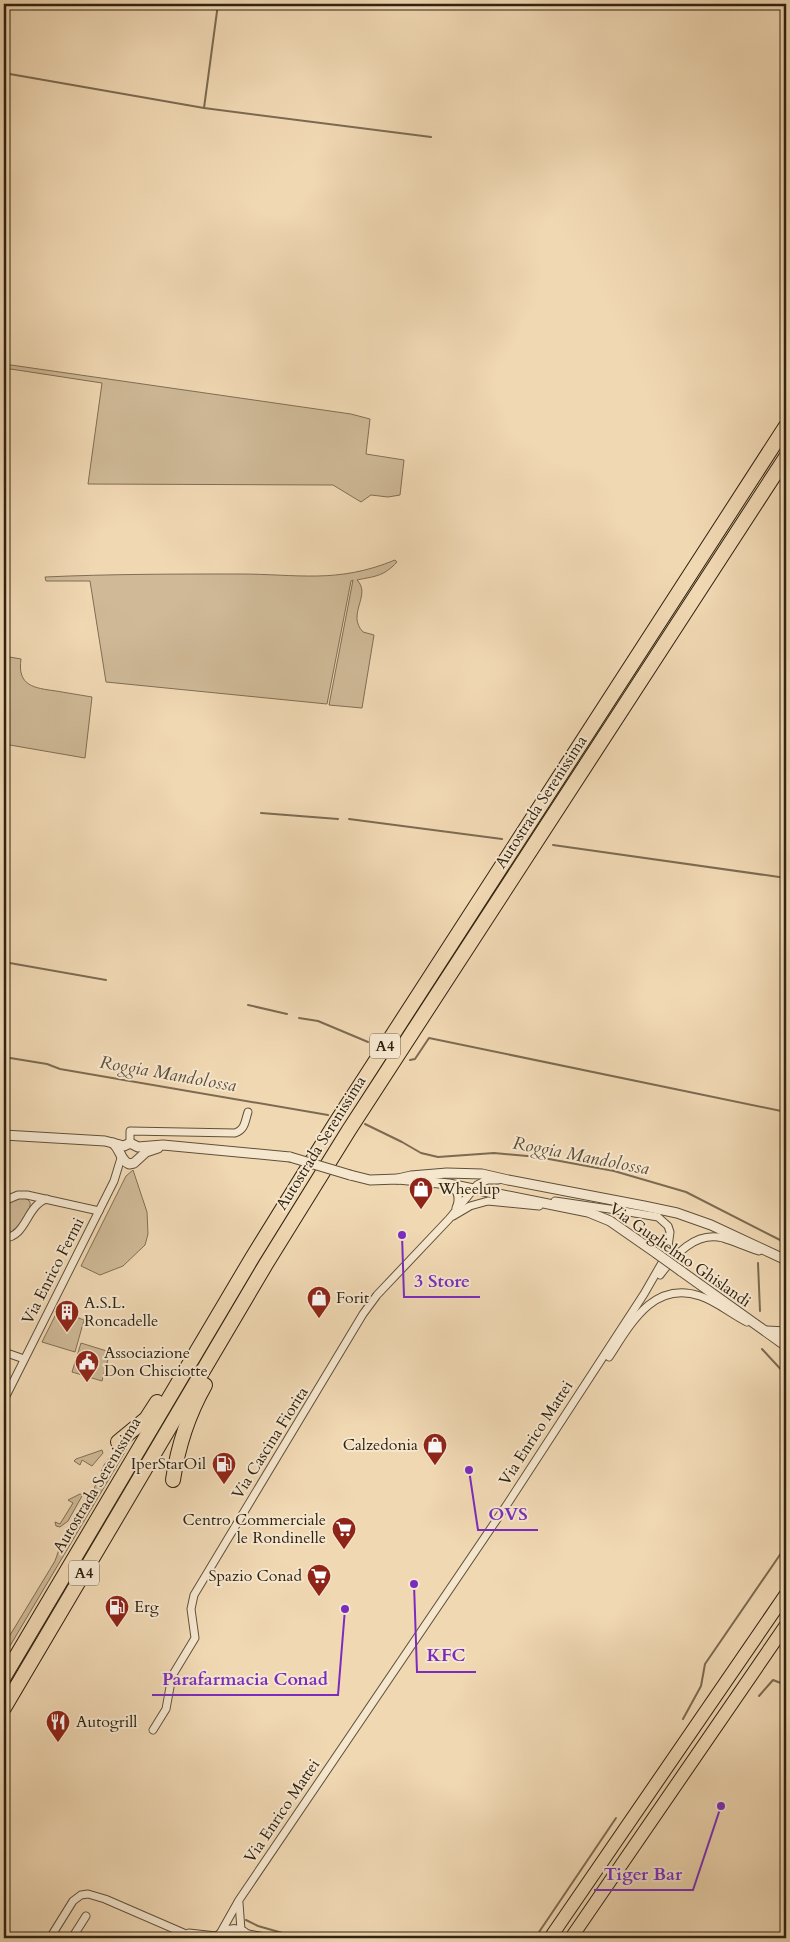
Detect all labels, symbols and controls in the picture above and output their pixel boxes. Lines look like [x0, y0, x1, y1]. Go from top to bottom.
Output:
street label: Autostrada Serenissima [490, 731, 592, 873]
road number: A4 [370, 1034, 400, 1058]
water label: Roggia Mandolossa [98, 1050, 238, 1098]
street label: Autostrada Serenissima [271, 1072, 371, 1214]
water label: Roggia Mandolossa [511, 1131, 651, 1181]
shop icon: Wheelup [408, 1176, 434, 1210]
place label: Wheelup [437, 1178, 500, 1200]
street label: Via Guglielmo Ghislandi [605, 1198, 756, 1313]
street label: Via Enrico Fermi [17, 1213, 90, 1328]
callout: 3 Store [404, 1264, 480, 1297]
text: 3 Store [414, 1269, 470, 1294]
shop icon: Forit [306, 1285, 332, 1319]
place label: Forit [336, 1287, 369, 1309]
place label: A.S.L. Roncadelle [84, 1292, 158, 1332]
building icon: A.S.L. Roncadelle [54, 1299, 80, 1333]
place label: Associazione Don Chisciotte [104, 1342, 208, 1382]
public building icon: Associazione Don Chisciotte [74, 1349, 100, 1383]
street label: Via Enrico Mattei [494, 1376, 578, 1490]
street label: Via Cascina Fiorita [227, 1383, 313, 1503]
street label: Autostrada Serenissima [48, 1413, 146, 1557]
shop icon: Calzedonia [422, 1432, 448, 1466]
place label: Calzedonia [343, 1434, 418, 1456]
fuel station icon: IperStarOil [211, 1451, 237, 1485]
place label: IperStarOil [131, 1453, 206, 1475]
callout: OVS [478, 1497, 538, 1530]
text: OVS [488, 1502, 528, 1527]
place label: Centro Commerciale le Rondinelle [182, 1509, 326, 1549]
supermarket icon: Centro Commerciale le Rondinelle [331, 1516, 357, 1550]
road number: A4 [69, 1560, 99, 1586]
supermarket icon: Spazio Conad [306, 1563, 332, 1597]
place label: Spazio Conad [209, 1565, 302, 1587]
fuel station icon: Erg [104, 1594, 130, 1628]
place label: Erg [134, 1596, 159, 1618]
callout: KFC [417, 1639, 476, 1672]
text: KFC [426, 1643, 466, 1668]
callout: Parafarmacia Conad [152, 1662, 338, 1695]
text: Parafarmacia Conad [162, 1667, 329, 1692]
restaurant icon: Autogrill [45, 1709, 71, 1743]
place label: Autogrill [76, 1711, 137, 1733]
street label: Via Enrico Mattei [239, 1754, 325, 1867]
callout: Tiger Bar [594, 1857, 693, 1890]
text: Tiger Bar [604, 1862, 683, 1887]

